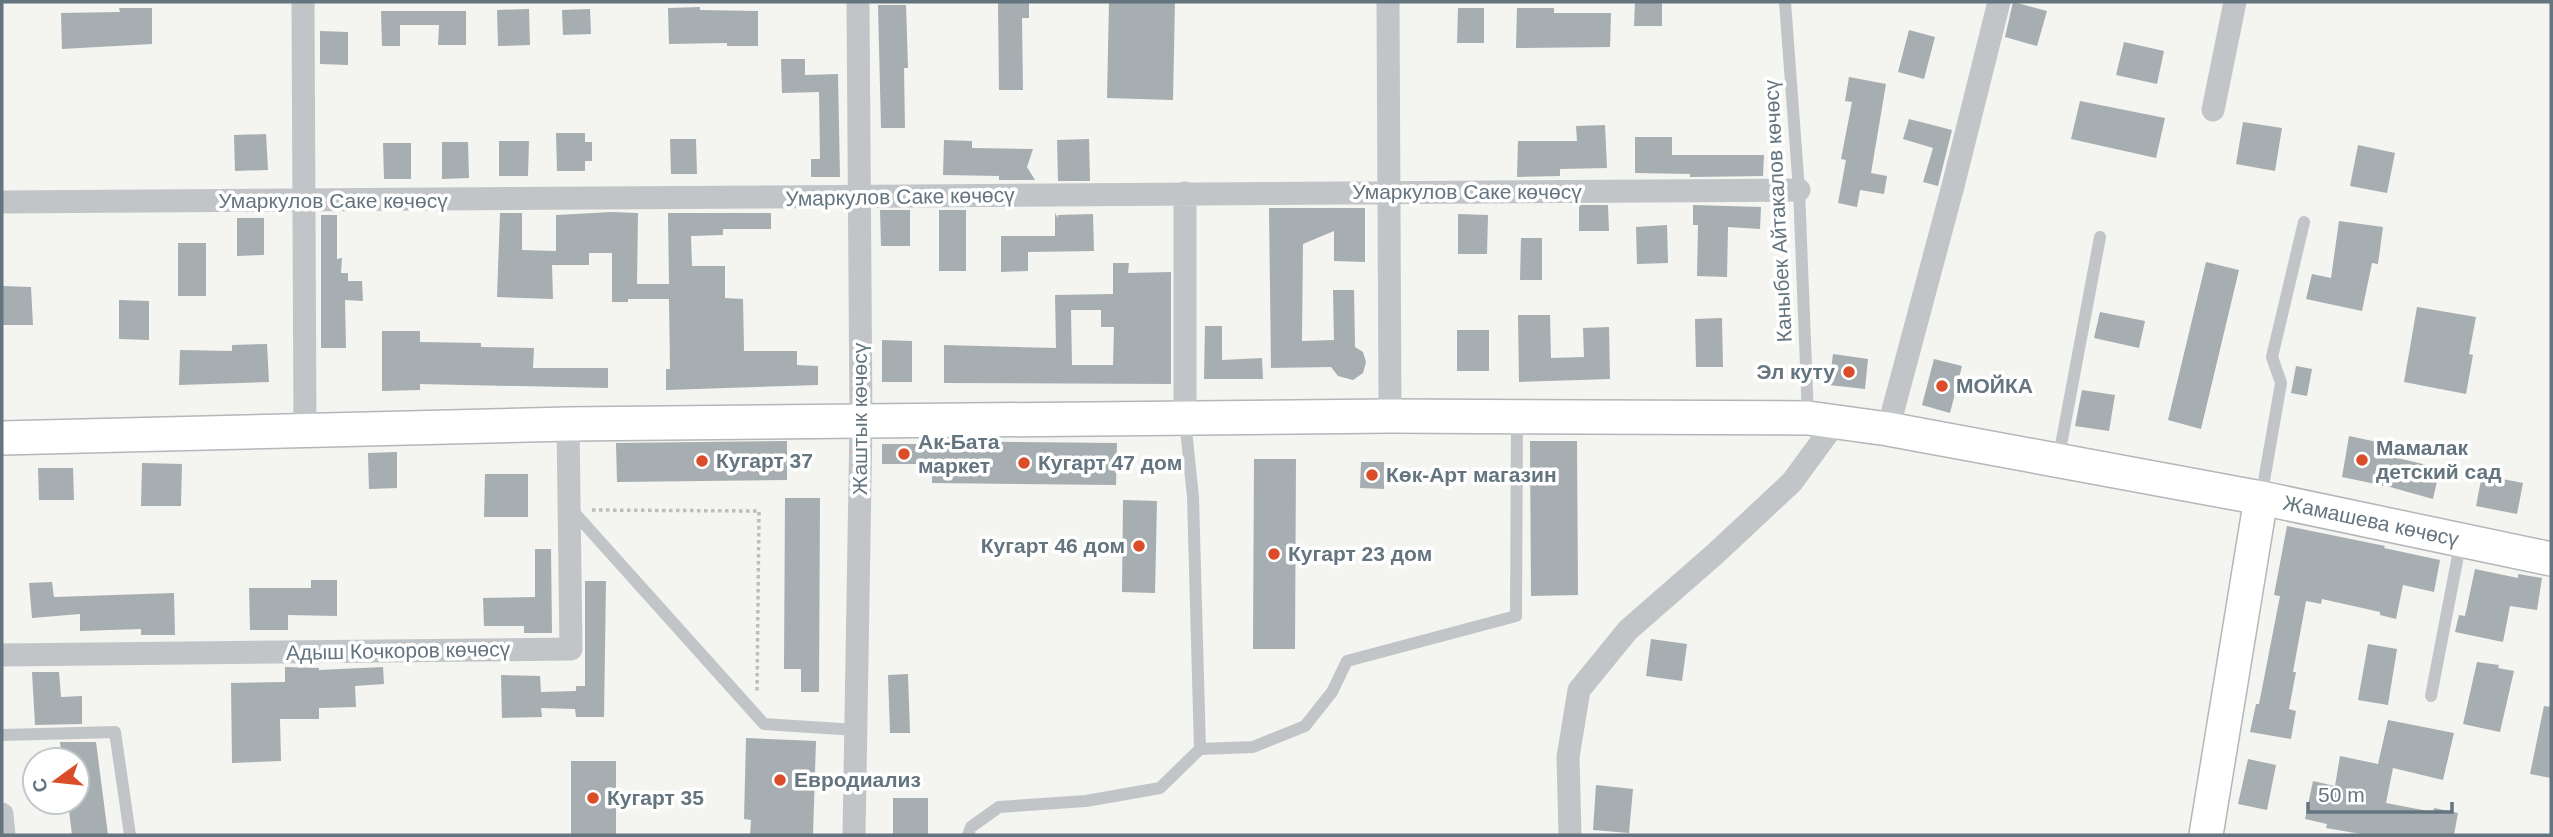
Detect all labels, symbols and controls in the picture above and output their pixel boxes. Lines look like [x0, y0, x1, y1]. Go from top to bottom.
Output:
street label: Каныбек Айтакалов көчөсү [1759, 79, 1796, 343]
street label: Умаркулов Саке көчөсү [1352, 180, 1582, 203]
street label: Умаркулов Саке көчөсү [785, 183, 1015, 210]
street label: Умаркулов Саке көчөсү [218, 189, 448, 212]
street label: Жаштык көчөсү [848, 342, 871, 495]
place label: Эл куту [1756, 360, 1835, 383]
marker: Эл куту [1841, 364, 1857, 380]
place label: МОЙКА [1956, 374, 2033, 397]
marker: МОЙКА [1934, 378, 1950, 394]
place label: Ак-Бата маркет [918, 430, 1000, 477]
place label: Мамалак детский сад [2376, 436, 2502, 483]
marker: Ак-Бата маркет [896, 446, 912, 462]
place label: Кугарт 37 [716, 449, 813, 472]
place label: Кугарт 47 дом [1038, 451, 1182, 474]
marker: Мамалак детский сад [2354, 452, 2370, 468]
marker: Кугарт 37 [694, 453, 710, 469]
marker: Кугарт 47 дом [1016, 455, 1032, 471]
place label: Көк-Арт магазин [1386, 463, 1557, 486]
marker: Көк-Арт магазин [1364, 467, 1380, 483]
street label: Жамашева көчөсү [2281, 491, 2461, 550]
place label: Кугарт 46 дом [981, 534, 1125, 557]
marker: Кугарт 46 дом [1131, 538, 1147, 554]
place label: Кугарт 23 дом [1288, 542, 1432, 565]
marker: Кугарт 23 дом [1266, 546, 1282, 562]
street label: Адыш Кочкоров көчөсү [286, 637, 511, 664]
north arrow [21, 746, 91, 816]
place label: Евродиализ [794, 768, 921, 791]
scale bar [2308, 770, 2452, 814]
marker: Евродиализ [772, 772, 788, 788]
text: С [28, 776, 52, 795]
text: 50 m [2318, 783, 2365, 806]
place label: Кугарт 35 [607, 786, 704, 809]
marker: Кугарт 35 [585, 790, 601, 806]

